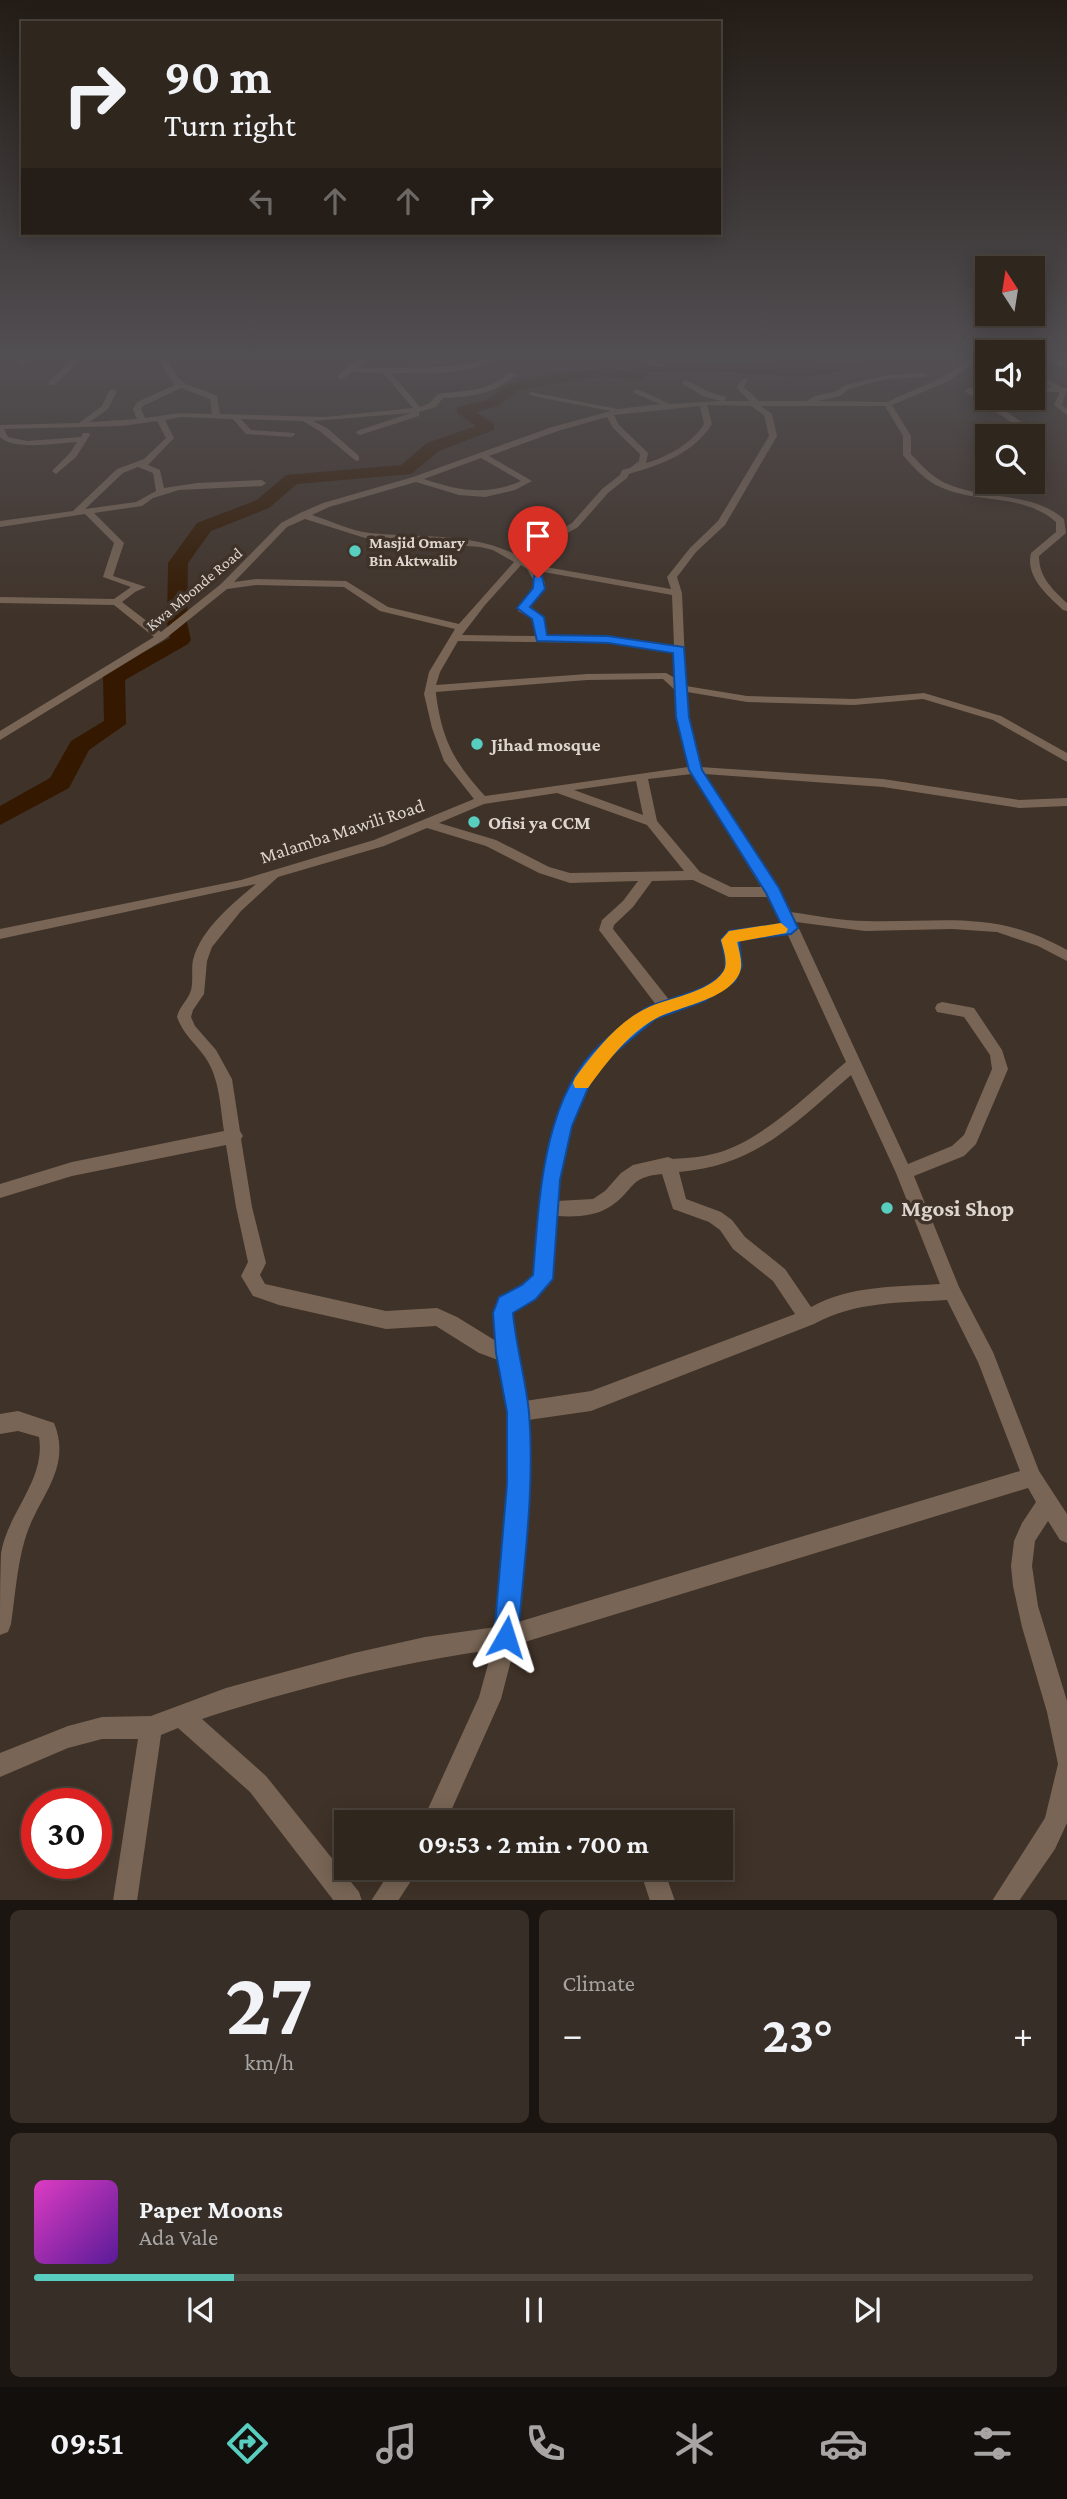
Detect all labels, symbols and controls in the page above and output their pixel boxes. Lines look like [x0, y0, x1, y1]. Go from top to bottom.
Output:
icon: right [49, 49, 140, 140]
text: 90 m [164, 49, 271, 104]
text: Turn right [164, 107, 296, 143]
icon: left [243, 182, 281, 220]
icon: ahead [316, 182, 354, 220]
icon: ahead [389, 182, 427, 220]
icon: right [462, 182, 500, 220]
north arrow [975, 256, 1045, 326]
map controls [975, 256, 1045, 494]
button: sound [975, 340, 1045, 410]
button: search [975, 424, 1045, 494]
pin [508, 506, 568, 578]
icon: arrive [519, 517, 557, 555]
place label: Masjid Omary Bin Aktwalib [369, 534, 465, 569]
marker: Masjid Omary Bin Aktwalib [347, 543, 363, 559]
street label: Kwa Mbonde Road [143, 544, 246, 634]
place label: Jihad mosque [489, 734, 601, 755]
marker: Jihad mosque [469, 736, 485, 752]
street label: Malamba Mawili Road [257, 795, 427, 867]
place label: Ofisi ya CCM [488, 812, 591, 833]
marker: Ofisi ya CCM [466, 814, 482, 830]
place label: Mgosi Shop [901, 1195, 1014, 1221]
marker: Mgosi Shop [879, 1200, 895, 1216]
position arrow [469, 1600, 543, 1674]
speed limit sign: 30 [21, 1788, 112, 1879]
text: 09:53 · 2 min · 700 m [418, 1830, 649, 1859]
text: 27 [225, 1952, 313, 2054]
text: Climate [563, 1970, 635, 1996]
text: 23° [762, 2005, 833, 2063]
text: − [563, 2013, 583, 2055]
text: + [1013, 2013, 1033, 2055]
text: km/h [244, 2049, 294, 2075]
text: Paper Moons [139, 2195, 283, 2224]
text: Ada Vale [139, 2224, 218, 2250]
icon: previous [182, 2291, 220, 2329]
icon: pause [515, 2291, 553, 2329]
icon: next [848, 2291, 886, 2329]
icon: directions [223, 2419, 272, 2468]
icon: music [372, 2419, 421, 2468]
icon: phone [521, 2419, 570, 2468]
icon: climate [670, 2419, 719, 2468]
icon: car [819, 2419, 868, 2468]
icon: filters [968, 2419, 1017, 2468]
text: 09:51 [50, 2425, 123, 2461]

